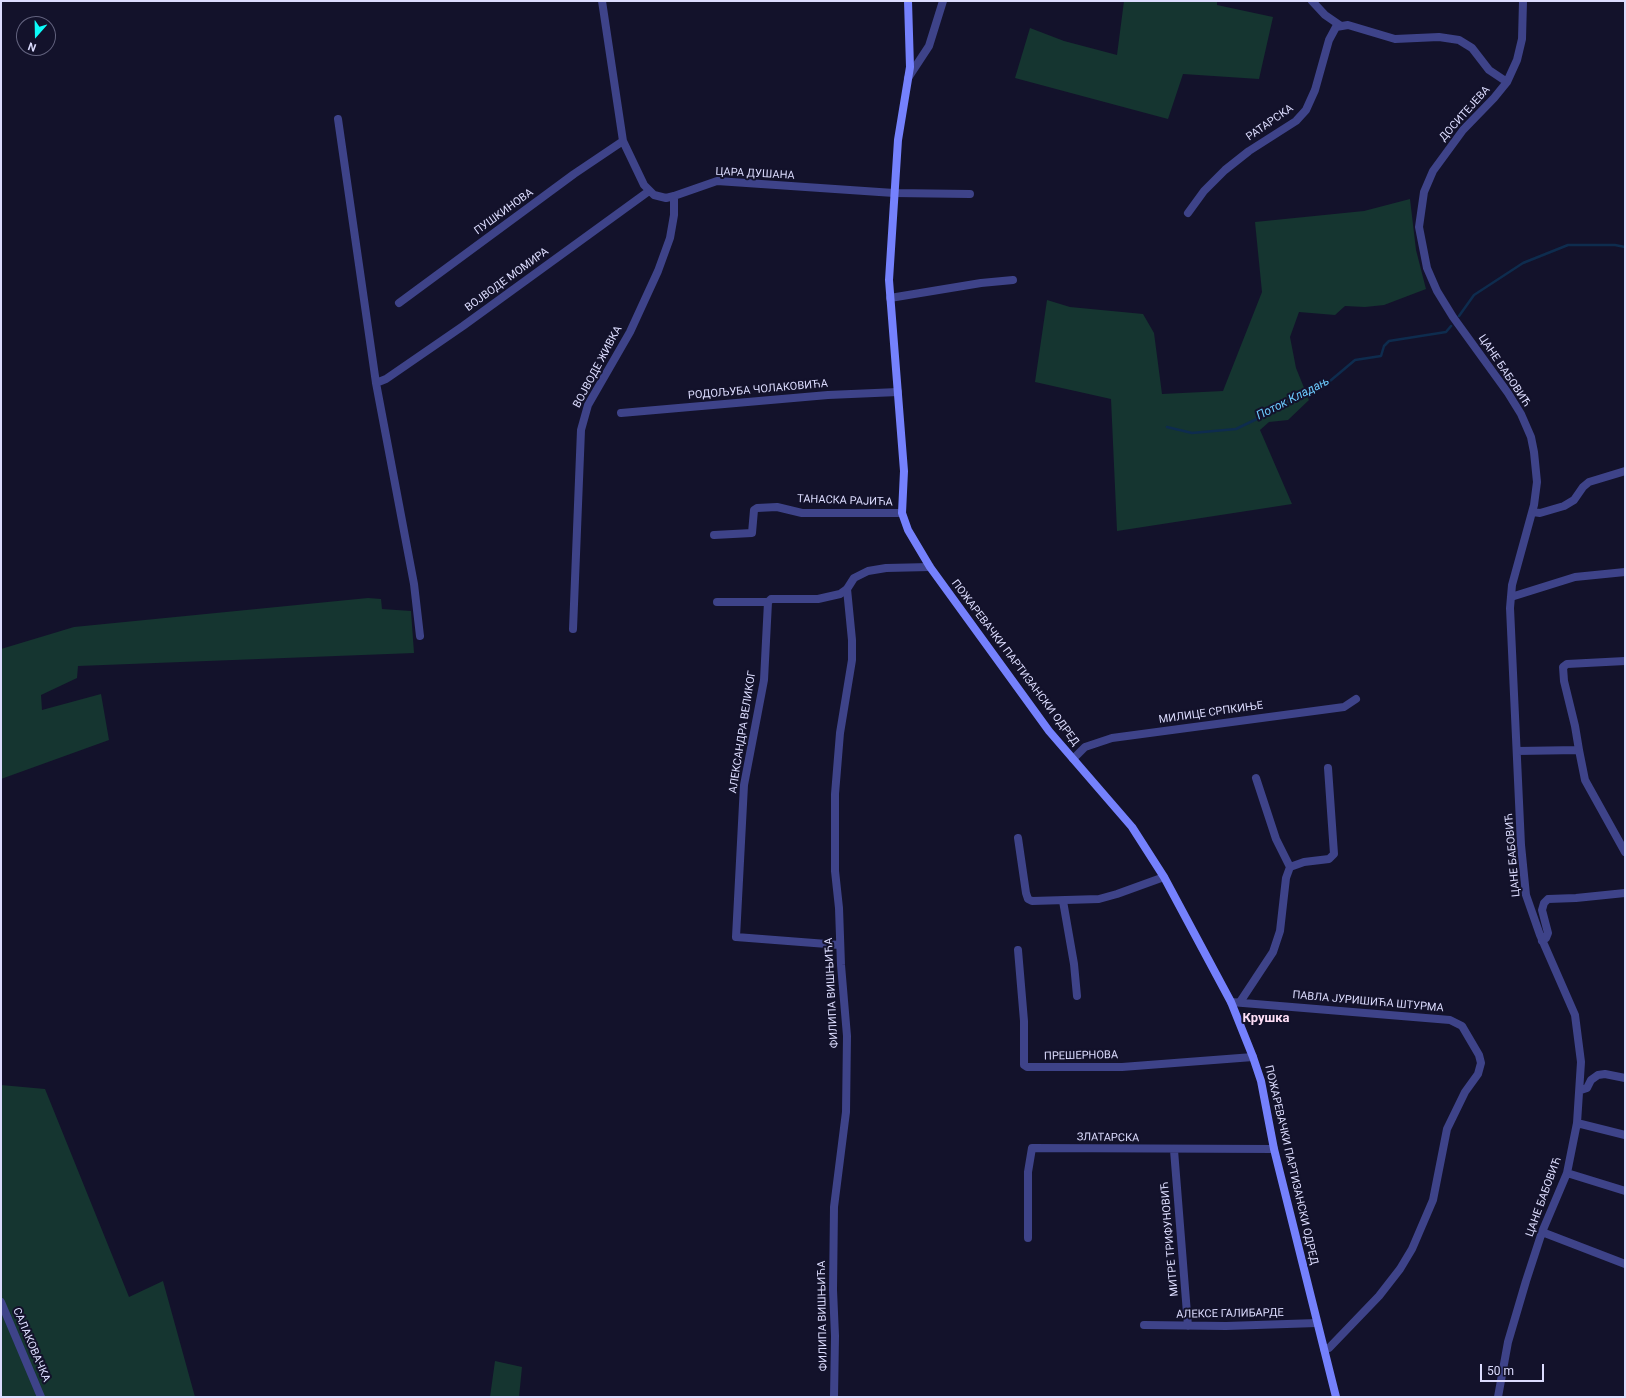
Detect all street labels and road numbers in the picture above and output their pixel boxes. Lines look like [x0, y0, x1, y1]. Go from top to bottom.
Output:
street label: ДОСИТЕЈЕВА [1437, 84, 1493, 144]
street label: РАТАРСКА [1244, 102, 1296, 144]
street label: ЦАРА ДУШАНА [715, 165, 795, 183]
street label: ПУШКИНОВА [472, 186, 536, 238]
street label: ВОЈВОДЕ МОМИРА [463, 245, 551, 315]
street label: ВОЈВОДЕ ЖИВКА [571, 324, 625, 410]
street label: ЦАНЕ БАБОВИЋ [1475, 332, 1533, 410]
street label: РОДОЉУБА ЧОЛАКОВИЋА [687, 377, 829, 403]
street label: ТАНАСКА РАЈИЋА [797, 493, 893, 509]
street label: ПОЖАРЕВАЧКИ ПАРТИЗАНСКИ ОДРЕД [948, 577, 1082, 749]
street label: АЛЕКСАНДРА ВЕЛИКОГ [727, 670, 759, 794]
street label: МИЛИЦЕ СРПКИЊЕ [1158, 699, 1264, 727]
street label: ЦАНЕ БАБОВИЋ [1503, 812, 1523, 898]
street label: ФИЛИПА ВИШЊИЋА [823, 937, 841, 1049]
street label: ПАВЛА ЈУРИШИЋА ШТУРМА [1292, 989, 1444, 1015]
street label: ПРЕШЕРНОВА [1044, 1049, 1118, 1063]
street label: ПОЖАРЕВАЧКИ ПАРТИЗАНСКИ ОДРЕД [1262, 1064, 1320, 1266]
street label: ЗЛАТАРСКА [1077, 1131, 1139, 1145]
street label: ЦАНЕ БАБОВИЋ [1523, 1155, 1565, 1239]
street label: МИТРЕ ТРИФУНОВИЋ [1158, 1181, 1182, 1297]
street label: ФИЛИПА ВИШЊИЋА [815, 1261, 831, 1371]
street label: САЛАКОВАЧКА [9, 1306, 53, 1384]
street label: АЛЕКСЕ ГАЛИБАРДЕ [1176, 1306, 1284, 1322]

